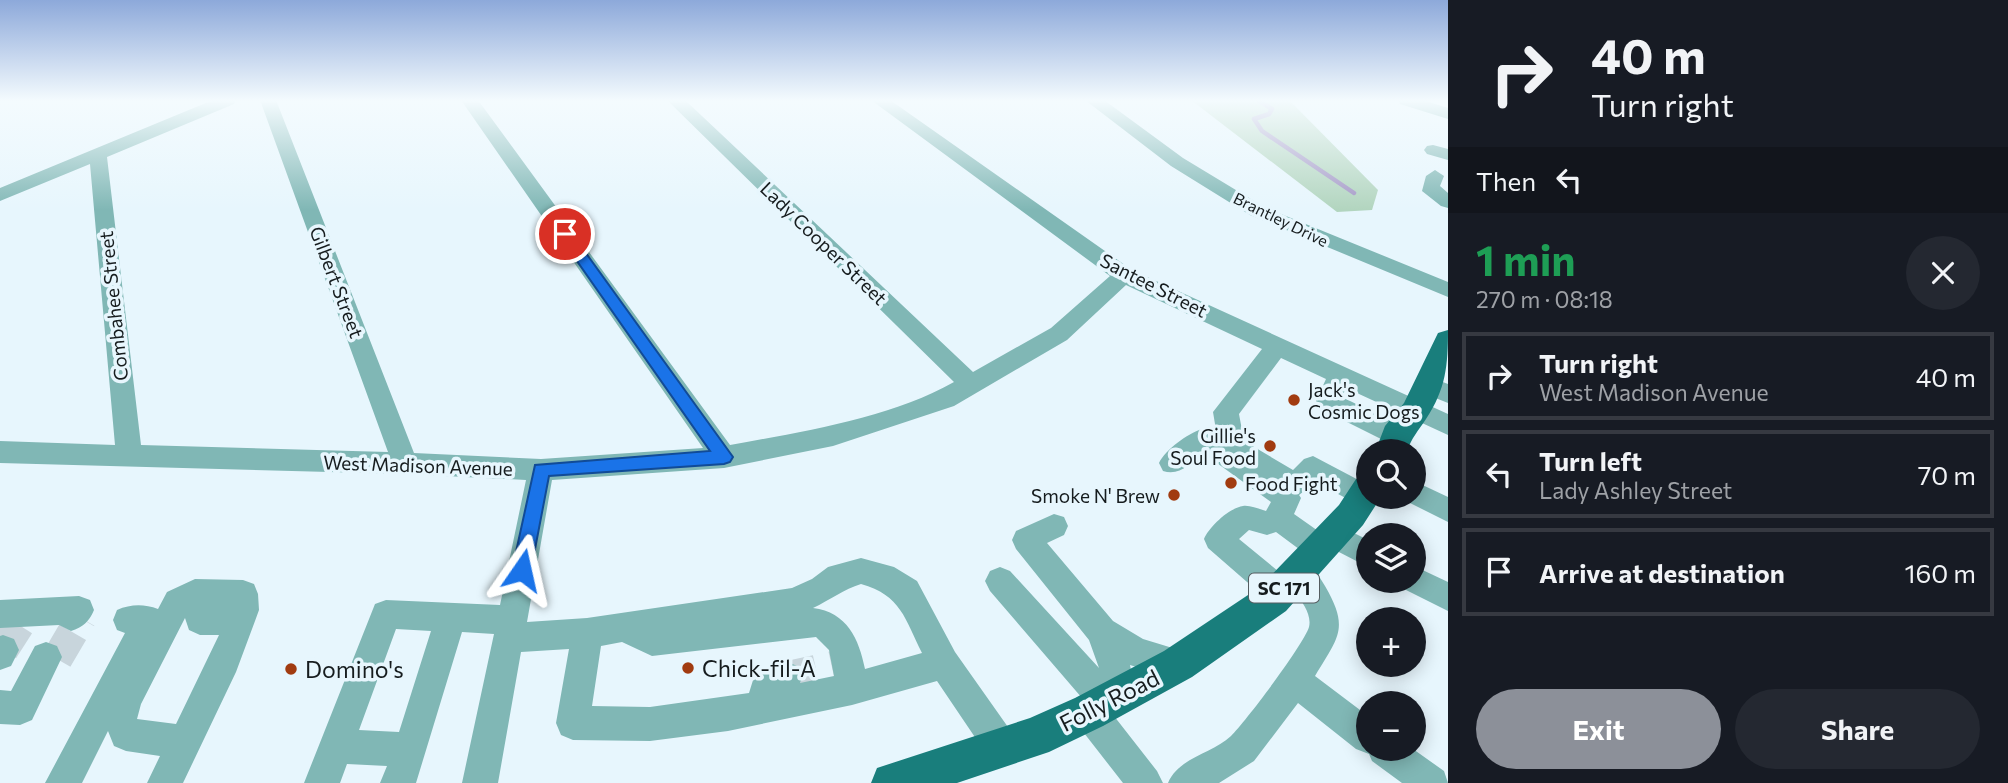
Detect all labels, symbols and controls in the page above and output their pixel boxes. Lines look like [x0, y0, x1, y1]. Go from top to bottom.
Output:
text: 40 m [1591, 24, 1706, 84]
icon: right [1476, 28, 1567, 119]
text: Turn right [1591, 84, 1734, 124]
icon: left [1550, 161, 1588, 199]
text: Then [1476, 165, 1536, 196]
street label: Lady Cooper Street [756, 177, 892, 309]
street label: Brantley Drive [1231, 188, 1331, 250]
pin [535, 204, 595, 264]
icon: arrive [546, 215, 584, 253]
street label: Gilbert Street [305, 223, 369, 341]
street label: Combahee Street [94, 230, 132, 382]
text: 1 min [1476, 233, 1576, 285]
button: close [1906, 236, 1980, 310]
street label: Santee Street [1097, 248, 1212, 322]
text: 270 m · 08:18 [1476, 285, 1613, 313]
text: Turn right [1539, 347, 1658, 378]
icon: right [1480, 357, 1518, 395]
text: 40 m [1916, 361, 1976, 392]
place label: Jack's Cosmic Dogs [1308, 378, 1420, 423]
text: West Madison Avenue [1539, 378, 1769, 406]
marker: Jack's Cosmic Dogs [1286, 392, 1302, 408]
place label: Gillie's Soul Food [1170, 424, 1256, 469]
marker: Gillie's Soul Food [1262, 438, 1278, 454]
map controls [1356, 439, 1426, 761]
button: search [1356, 439, 1426, 509]
text: Turn left [1539, 445, 1642, 476]
street label: West Madison Avenue [323, 450, 513, 480]
icon: left [1480, 455, 1518, 493]
text: 70 m [1918, 459, 1976, 490]
place label: Food Fight [1245, 472, 1338, 495]
marker: Food Fight [1223, 475, 1239, 491]
text: Lady Ashley Street [1539, 476, 1732, 504]
place label: Smoke N' Brew [1031, 484, 1160, 507]
marker: Smoke N' Brew [1166, 487, 1182, 503]
button: layers [1356, 523, 1426, 593]
position arrow [485, 533, 559, 607]
icon: arrive [1480, 553, 1518, 591]
text: Arrive at destination [1539, 557, 1785, 588]
text: 160 m [1904, 557, 1976, 588]
road number: SC 171 [1249, 574, 1319, 602]
button: + [1356, 607, 1426, 677]
place label: Chick-fil-A [702, 654, 816, 682]
place label: Domino's [305, 655, 404, 683]
marker: Chick-fil-A [680, 660, 696, 676]
marker: Domino's [283, 661, 299, 677]
street label: Folly Road [1054, 663, 1164, 737]
button: Exit [1476, 689, 1721, 769]
button: Share [1735, 689, 1980, 769]
button: − [1356, 691, 1426, 761]

